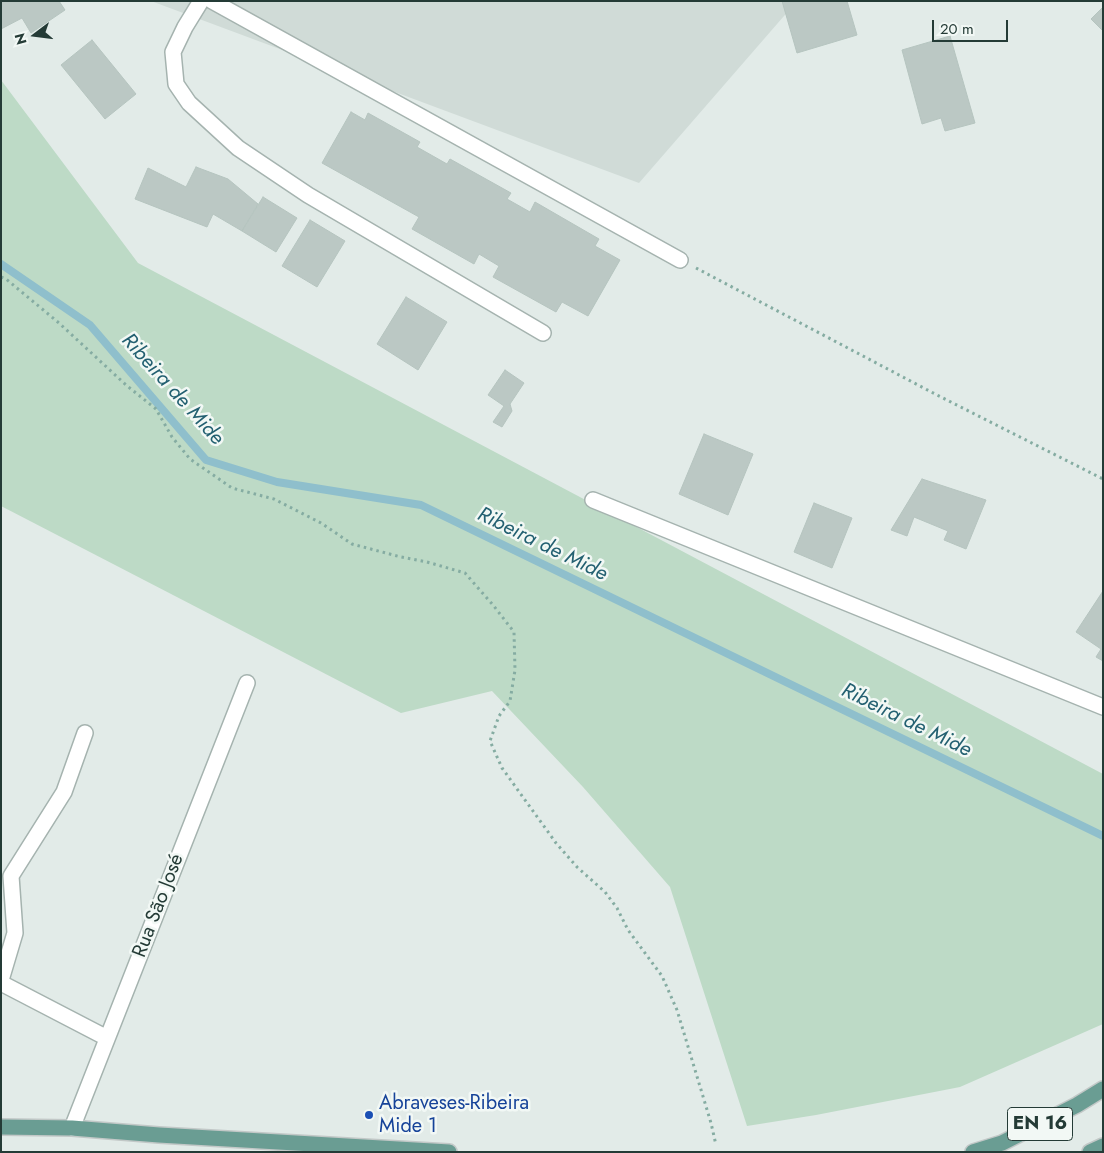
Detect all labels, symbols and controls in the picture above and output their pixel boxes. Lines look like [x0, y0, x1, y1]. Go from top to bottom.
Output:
north arrow [10, 10, 60, 60]
scale bar [934, 10, 1010, 42]
text: 20 m [940, 18, 974, 40]
text: N [9, 31, 32, 47]
water label: Ribeira de Mide [115, 329, 229, 451]
water label: Ribeira de Mide [473, 503, 611, 587]
water label: Ribeira de Mide [837, 679, 975, 763]
street label: Rua São José [128, 851, 190, 961]
place label: Abraveses-Ribeira Mide 1 [379, 1092, 529, 1139]
road number: EN 16 [1008, 1108, 1072, 1140]
marker: Abraveses-Ribeira Mide 1 [363, 1109, 375, 1121]

